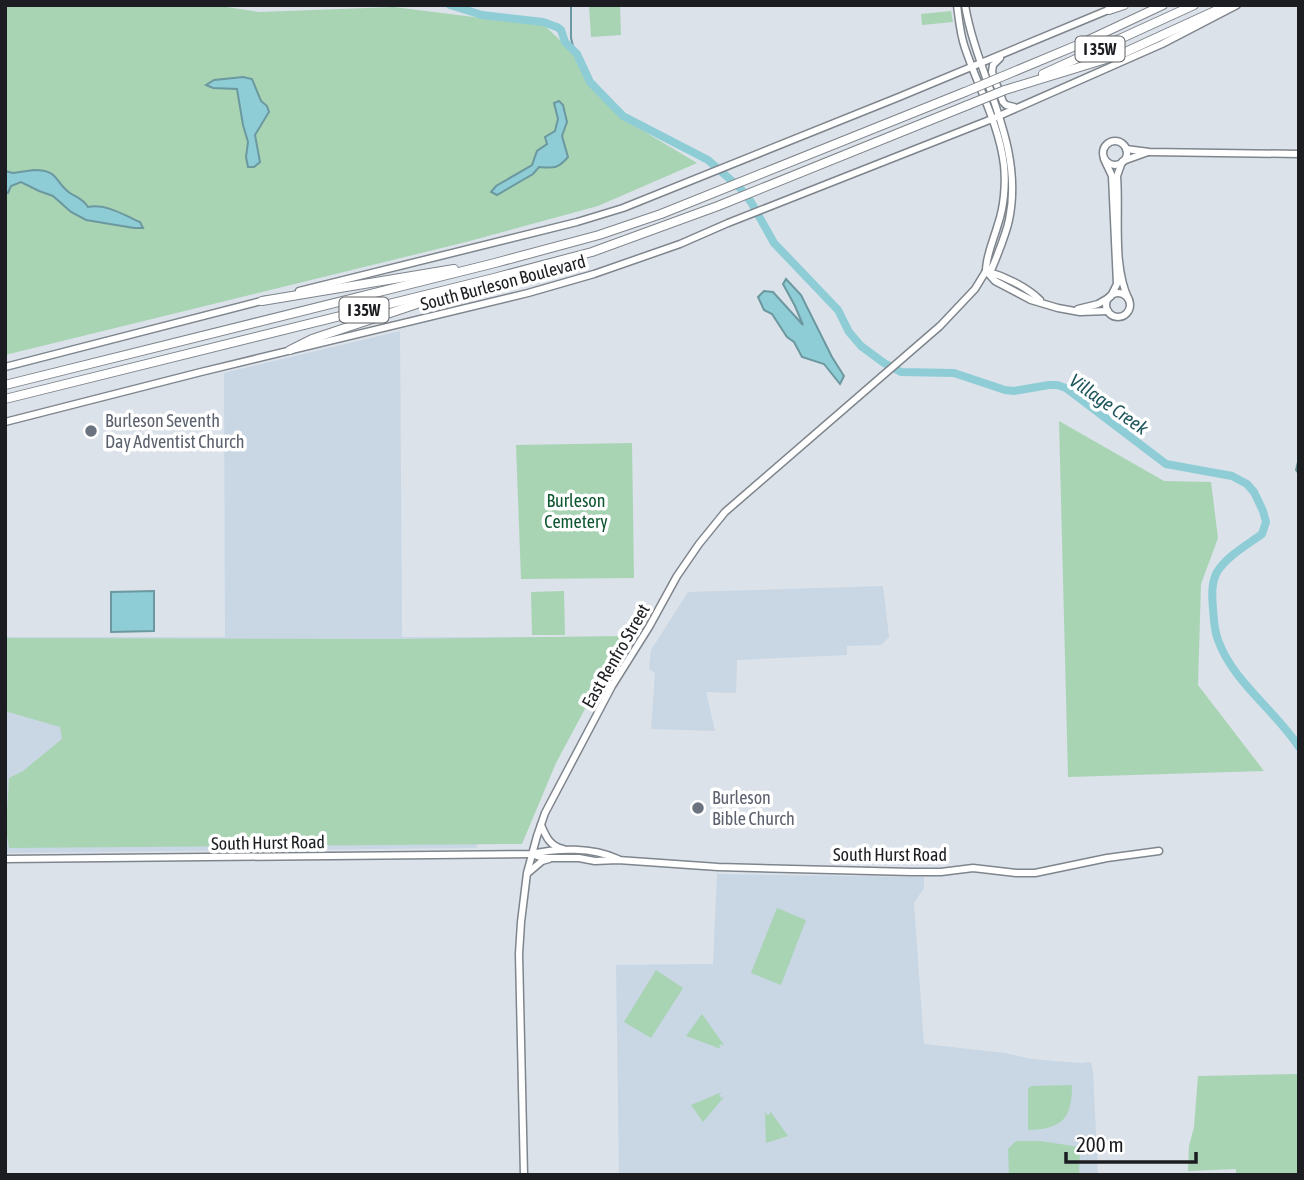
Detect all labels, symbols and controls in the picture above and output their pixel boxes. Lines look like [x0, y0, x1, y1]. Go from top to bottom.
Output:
road number: I 35W [1076, 36, 1124, 61]
street label: South Burleson Boulevard [418, 250, 588, 315]
road number: I 35W [340, 298, 388, 322]
water label: Village Creek [1065, 369, 1153, 439]
place label: Burleson Seventh Day Adventist Church [105, 410, 244, 452]
marker: Burleson Seventh Day Adventist Church [83, 423, 99, 439]
park label: Burleson Cemetery [544, 490, 608, 532]
street label: East Renfro Street [577, 600, 654, 712]
place label: Burleson Bible Church [712, 787, 795, 829]
marker: Burleson Bible Church [690, 800, 706, 816]
street label: South Hurst Road [211, 831, 325, 854]
street label: South Hurst Road [833, 844, 947, 865]
scale bar [1066, 1120, 1196, 1164]
text: 200 m [1076, 1132, 1124, 1156]

